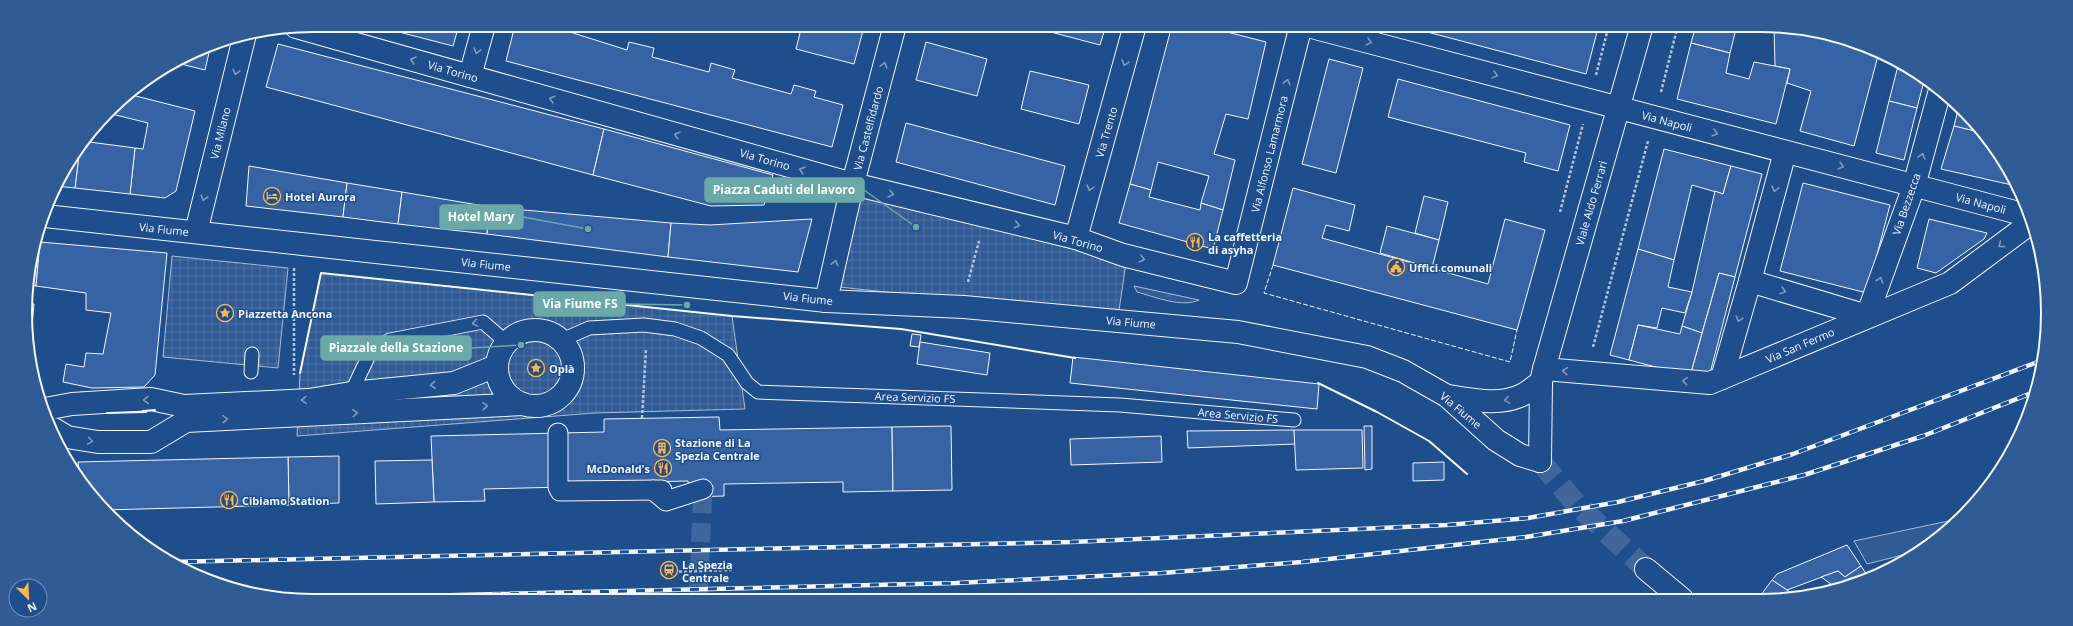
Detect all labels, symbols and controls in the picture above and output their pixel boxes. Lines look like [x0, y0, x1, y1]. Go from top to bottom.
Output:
one-way arrow [1365, 37, 1372, 46]
one-way arrow [474, 47, 482, 54]
one-way arrow [410, 56, 417, 65]
street label: Via Torino [426, 57, 480, 85]
one-way arrow [1121, 59, 1130, 66]
one-way arrow [880, 62, 888, 69]
one-way arrow [232, 69, 240, 75]
one-way arrow [1491, 70, 1498, 79]
one-way arrow [1282, 79, 1290, 85]
street label: Via Castelfidardo [850, 84, 887, 172]
street label: Via Alfonso Lamarmora [1247, 94, 1291, 214]
one-way arrow [548, 95, 555, 104]
street label: Via Trento [1092, 104, 1121, 159]
street label: Via Milano [206, 105, 234, 161]
street label: Via Napoli [1640, 107, 1694, 135]
one-way arrow [1712, 129, 1718, 137]
one-way arrow [674, 131, 680, 139]
street label: Via Torino [738, 145, 792, 173]
one-way arrow [1917, 153, 1926, 160]
street label: Viale Aldo Ferrari [1572, 159, 1610, 247]
one-way arrow [1838, 162, 1844, 170]
one-way arrow [799, 166, 806, 175]
street label: Via Bezzecca [1888, 171, 1924, 237]
callout: Piazza Caduti del lavoro [705, 178, 864, 202]
text: Piazza Caduti del lavoro [713, 181, 855, 198]
one-way arrow [1086, 184, 1095, 191]
hotel icon: Hotel Aurora [262, 186, 282, 206]
one-way arrow [1771, 186, 1780, 193]
place label: Hotel Aurora [285, 189, 356, 204]
one-way arrow [887, 189, 894, 197]
street label: Via Napoli [1954, 189, 2008, 217]
one-way arrow [200, 194, 209, 201]
callout: Hotel Mary [440, 205, 523, 229]
text: Hotel Mary [448, 208, 514, 225]
street label: Via Fiume [138, 219, 190, 239]
one-way arrow [1014, 220, 1020, 228]
street label: Via Torino [1051, 227, 1105, 255]
place label: La caffetteria di asyha [1208, 229, 1282, 257]
restaurant icon: La caffetteria di asyha [1185, 232, 1205, 252]
one-way arrow [1998, 240, 2005, 247]
street label: Via Fiume [460, 254, 512, 274]
one-way arrow [1139, 255, 1145, 263]
public building icon: Uffici comunali [1386, 257, 1406, 277]
one-way arrow [830, 260, 838, 266]
place label: Uffici comunali [1409, 260, 1492, 275]
one-way arrow [1876, 276, 1884, 283]
one-way arrow [1779, 286, 1786, 295]
street label: Via Fiume [782, 288, 834, 308]
callout: Via Fiume FS [534, 292, 625, 316]
text: Via Fiume FS [542, 295, 618, 312]
place icon: Piazzetta Ancona [215, 303, 235, 323]
place label: Piazzetta Ancona [238, 306, 332, 321]
street label: Via Fiume [1106, 312, 1156, 332]
one-way arrow [1735, 315, 1744, 322]
one-way arrow [472, 318, 478, 327]
street label: Via San Fermo [1763, 324, 1837, 366]
callout: Piazzale della Stazione [321, 336, 471, 360]
text: Piazzale della Stazione [329, 339, 463, 356]
place icon: Oplà [526, 358, 546, 378]
place label: Oplà [549, 361, 575, 376]
one-way arrow [1562, 366, 1568, 375]
one-way arrow [1681, 376, 1688, 385]
one-way arrow [430, 381, 436, 390]
street label: Area Servizio FS [874, 388, 956, 406]
street label: Via Fiume [1437, 388, 1485, 432]
one-way arrow [143, 395, 149, 404]
one-way arrow [1503, 395, 1510, 404]
one-way arrow [301, 396, 307, 404]
one-way arrow [482, 402, 488, 411]
street label: Area Servizio FS [1197, 404, 1279, 426]
one-way arrow [352, 409, 358, 418]
one-way arrow [222, 415, 228, 424]
place label: Stazione di La Spezia Centrale [675, 435, 760, 463]
one-way arrow [87, 436, 94, 445]
building icon: Stazione di La Spezia Centrale [652, 438, 672, 458]
restaurant icon: McDonald's [653, 458, 673, 478]
place label: McDonald's [586, 461, 651, 476]
restaurant icon: Cibiamo Station [219, 490, 239, 510]
place label: Cibiamo Station [242, 493, 329, 508]
place label: La Spezia Centrale [682, 557, 733, 585]
station icon: La Spezia Centrale [659, 560, 679, 580]
north arrow [8, 578, 48, 618]
text: N [25, 599, 39, 616]

